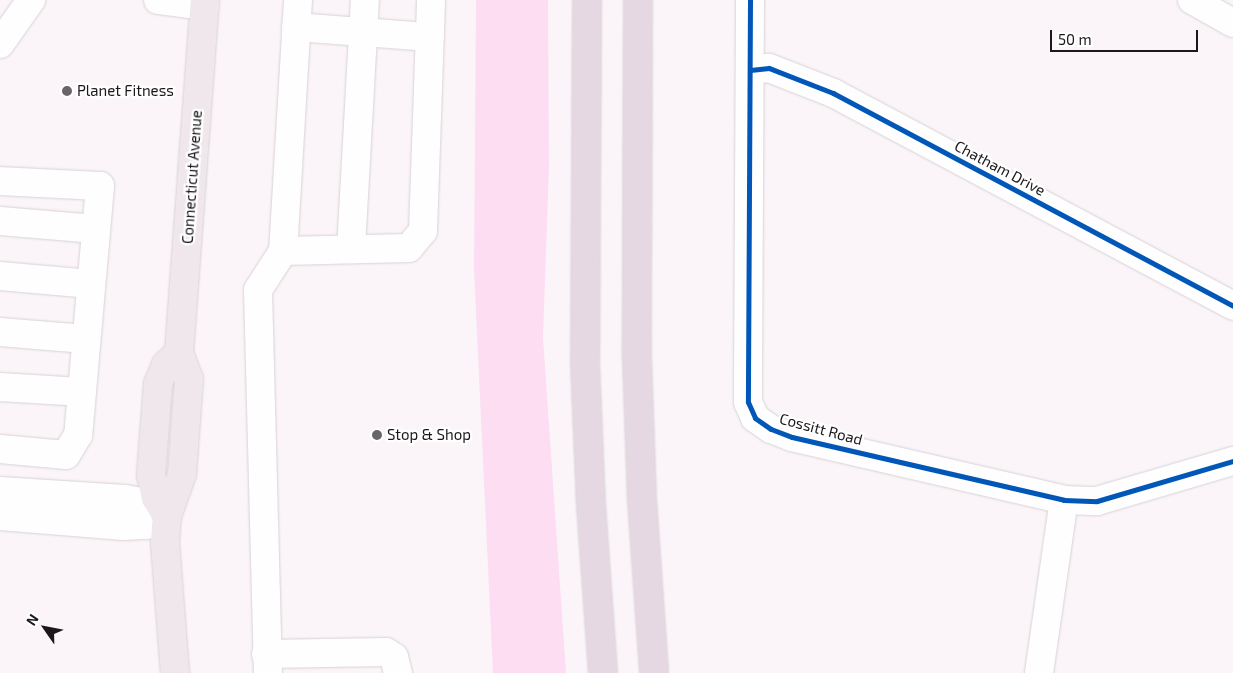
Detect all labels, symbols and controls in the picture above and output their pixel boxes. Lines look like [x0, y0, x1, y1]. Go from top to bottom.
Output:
scale bar [1053, 20, 1200, 52]
text: 50 m [1058, 30, 1092, 48]
place label: Planet Fitness [77, 82, 174, 100]
marker: Planet Fitness [61, 85, 73, 97]
street label: Connecticut Avenue [178, 109, 206, 245]
street label: Chatham Drive [952, 137, 1048, 199]
street label: Cossitt Road [777, 409, 865, 449]
place label: Stop & Shop [387, 426, 471, 444]
marker: Stop & Shop [371, 429, 383, 441]
north arrow [20, 603, 70, 653]
text: N [22, 611, 42, 628]

